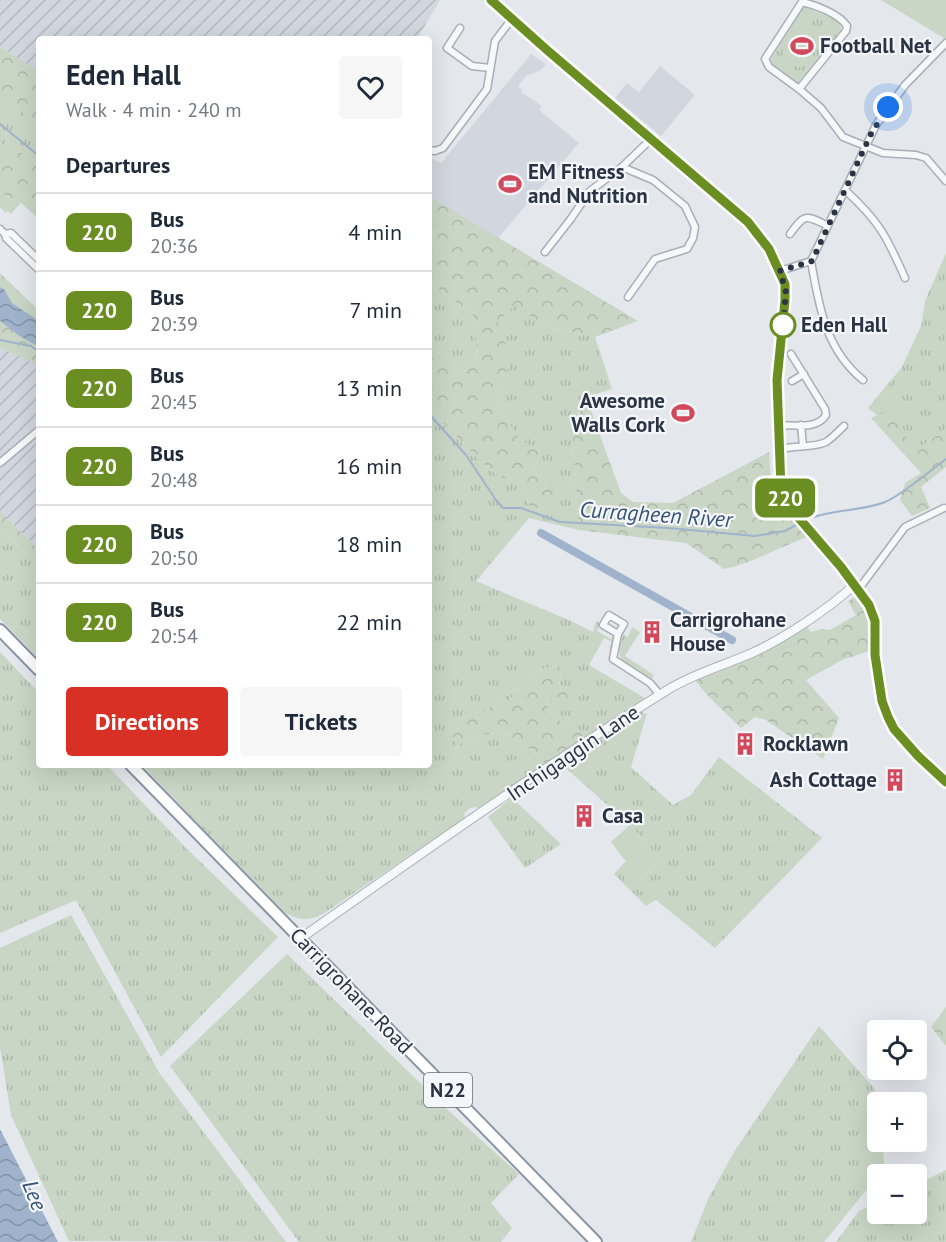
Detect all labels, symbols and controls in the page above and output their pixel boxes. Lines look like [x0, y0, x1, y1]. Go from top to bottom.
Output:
place label: Football Net [820, 32, 932, 59]
sports icon: Football Net [789, 33, 815, 59]
text: Eden Hall [66, 56, 181, 93]
button: heart [339, 56, 402, 119]
your location [873, 92, 903, 122]
text: Walk · 4 min · 240 m [66, 97, 242, 123]
text: Departures [66, 151, 170, 179]
place label: EM Fitness and Nutrition [528, 158, 648, 209]
sports icon: EM Fitness and Nutrition [497, 171, 523, 197]
text: Bus [150, 205, 184, 233]
text: 4 min [348, 218, 402, 246]
text: 220 [81, 219, 117, 246]
text: 20:36 [150, 233, 198, 259]
text: Bus [150, 283, 184, 311]
text: 7 min [350, 296, 402, 324]
text: 220 [81, 297, 117, 324]
text: 20:39 [150, 311, 198, 337]
place label: Eden Hall [801, 311, 888, 338]
marker: Eden Hall [770, 312, 796, 338]
text: Bus [150, 361, 184, 389]
text: 13 min [336, 374, 402, 402]
text: 220 [81, 375, 117, 402]
place label: Awesome Walls Cork [571, 387, 666, 438]
text: 20:45 [150, 389, 198, 415]
sports icon: Awesome Walls Cork [670, 400, 696, 426]
text: Bus [150, 439, 184, 467]
text: 16 min [336, 452, 402, 480]
text: 220 [81, 453, 117, 480]
text: 20:48 [150, 467, 198, 493]
line badge: 220 [750, 478, 820, 518]
text: 220 [767, 485, 803, 512]
water label: Curragheen River [579, 495, 735, 533]
text: Bus [150, 517, 184, 545]
text: 18 min [336, 530, 402, 558]
text: 220 [81, 531, 117, 558]
text: 20:50 [150, 545, 198, 571]
text: Bus [150, 595, 184, 623]
place label: Carrigrohane House [670, 606, 786, 657]
text: 22 min [336, 608, 402, 636]
text: 220 [81, 609, 117, 636]
building icon: Carrigrohane House [639, 619, 665, 645]
text: 20:54 [150, 623, 198, 649]
button: Directions [66, 687, 228, 756]
button: Tickets [240, 687, 402, 756]
street label: Inchigaggin Lane [501, 698, 644, 807]
place label: Rocklawn [763, 730, 849, 757]
building icon: Rocklawn [732, 731, 758, 757]
place label: Ash Cottage [770, 766, 877, 793]
building icon: Ash Cottage [882, 767, 908, 793]
place label: Casa [602, 802, 643, 829]
building icon: Casa [571, 803, 597, 829]
street label: Carrigrohane Road [284, 922, 419, 1060]
map controls [867, 1020, 927, 1224]
button: locate [867, 1020, 927, 1080]
road number: N22 [424, 1073, 472, 1107]
button: + [867, 1092, 927, 1152]
button: − [867, 1164, 927, 1224]
water label: Lee [16, 1176, 54, 1215]

